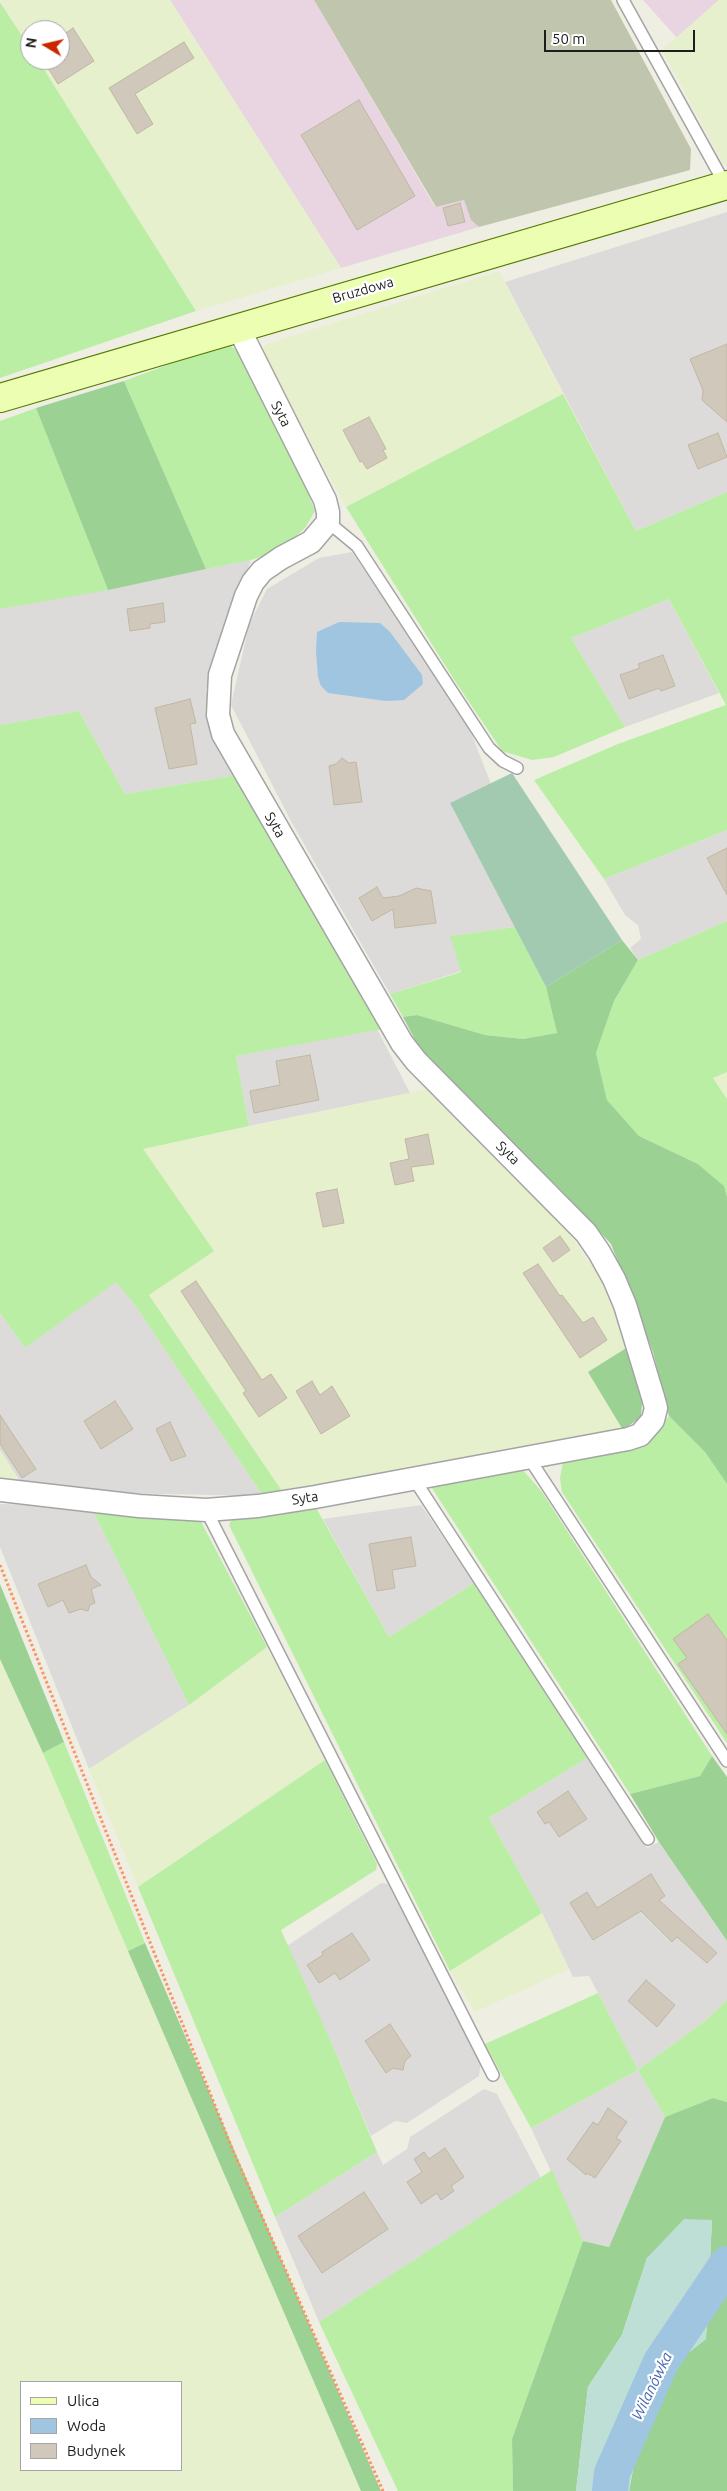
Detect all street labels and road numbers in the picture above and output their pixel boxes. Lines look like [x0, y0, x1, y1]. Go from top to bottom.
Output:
street label: Bruzdowa [330, 273, 396, 307]
street label: Syta [267, 398, 295, 430]
street label: Syta [261, 809, 289, 841]
street label: Syta [493, 1138, 523, 1168]
street label: Syta [291, 1488, 319, 1508]

